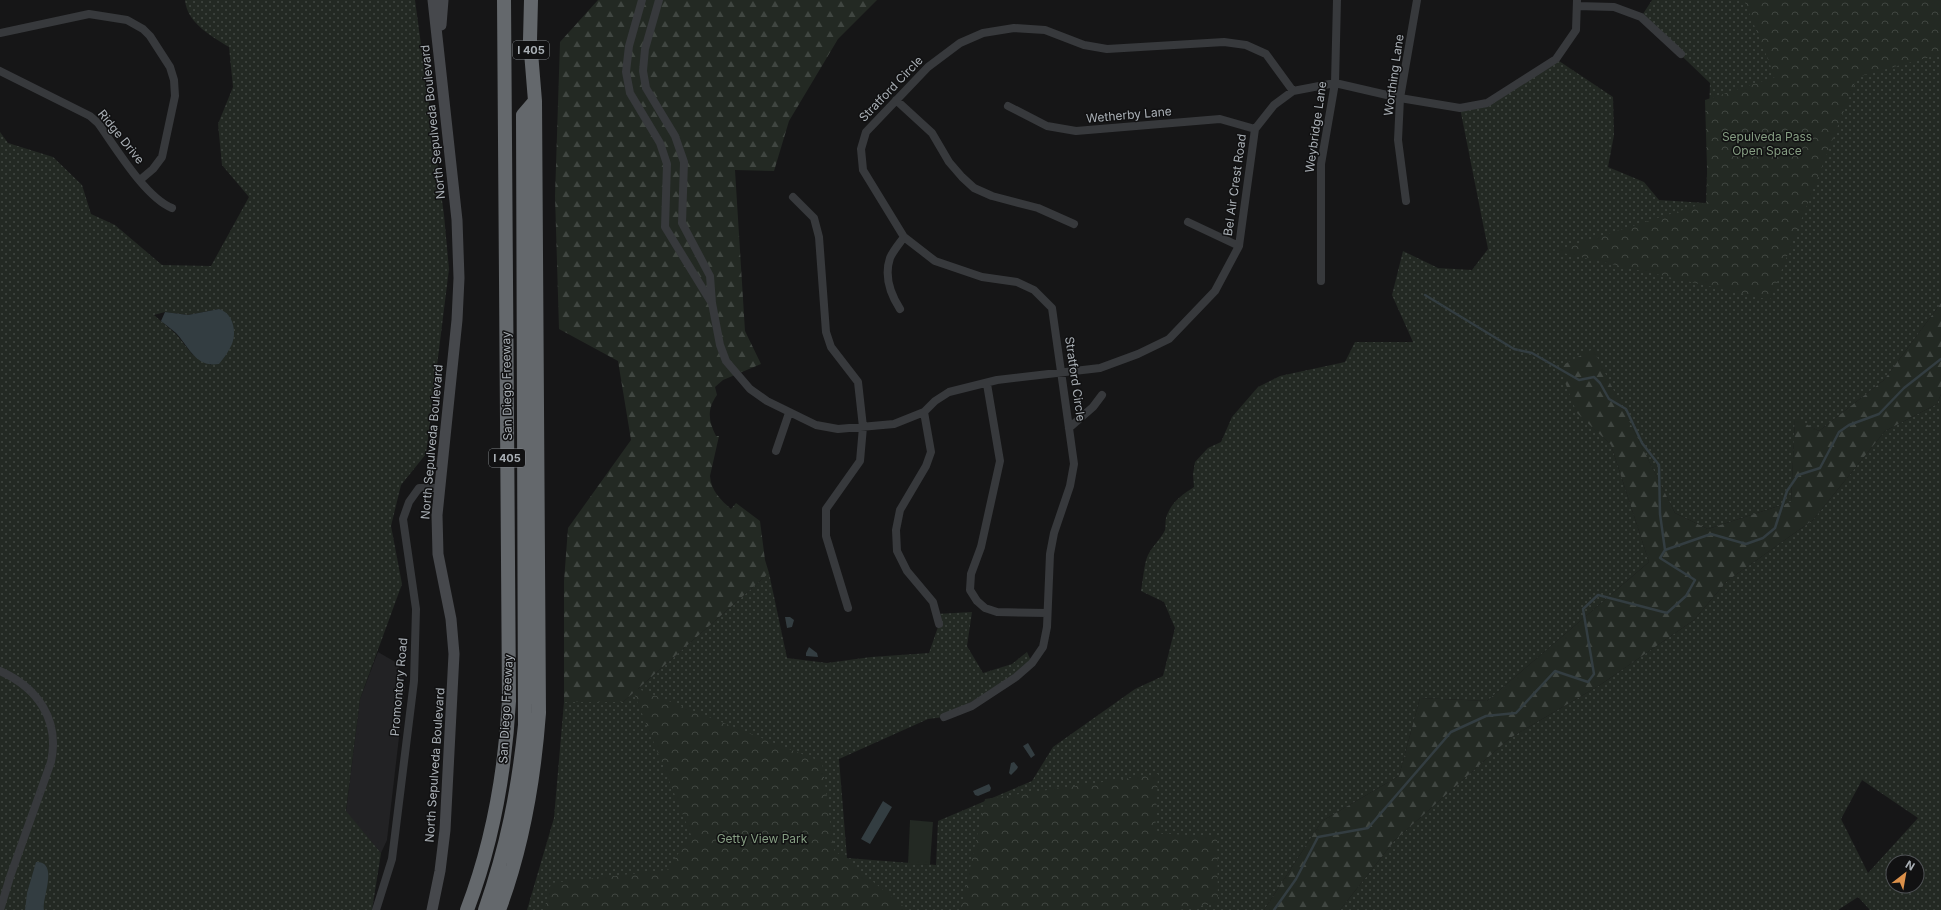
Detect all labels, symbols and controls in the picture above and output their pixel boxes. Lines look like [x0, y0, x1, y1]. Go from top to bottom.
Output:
street label: Worthing Lane [1380, 33, 1407, 117]
road number: I 405 [513, 41, 549, 59]
street label: North Sepulveda Boulevard [417, 44, 448, 200]
street label: Stratford Circle [856, 53, 926, 125]
street label: Weybridge Lane [1302, 80, 1329, 174]
street label: Wetherby Lane [1086, 103, 1172, 126]
street label: Ridge Drive [95, 107, 148, 167]
park label: Sepulveda Pass Open Space [1722, 129, 1812, 158]
street label: Bel Air Crest Road [1220, 133, 1249, 237]
street label: San Diego Freeway [498, 331, 515, 441]
street label: Stratford Circle [1062, 336, 1089, 422]
street label: North Sepulveda Boulevard [417, 364, 446, 520]
road number: I 405 [489, 449, 525, 467]
street label: Promontory Road [387, 637, 410, 737]
street label: San Diego Freeway [495, 654, 516, 764]
street label: North Sepulveda Boulevard [422, 687, 447, 843]
park label: Getty View Park [717, 831, 808, 846]
north arrow [1885, 854, 1925, 894]
text: N [1903, 857, 1917, 874]

